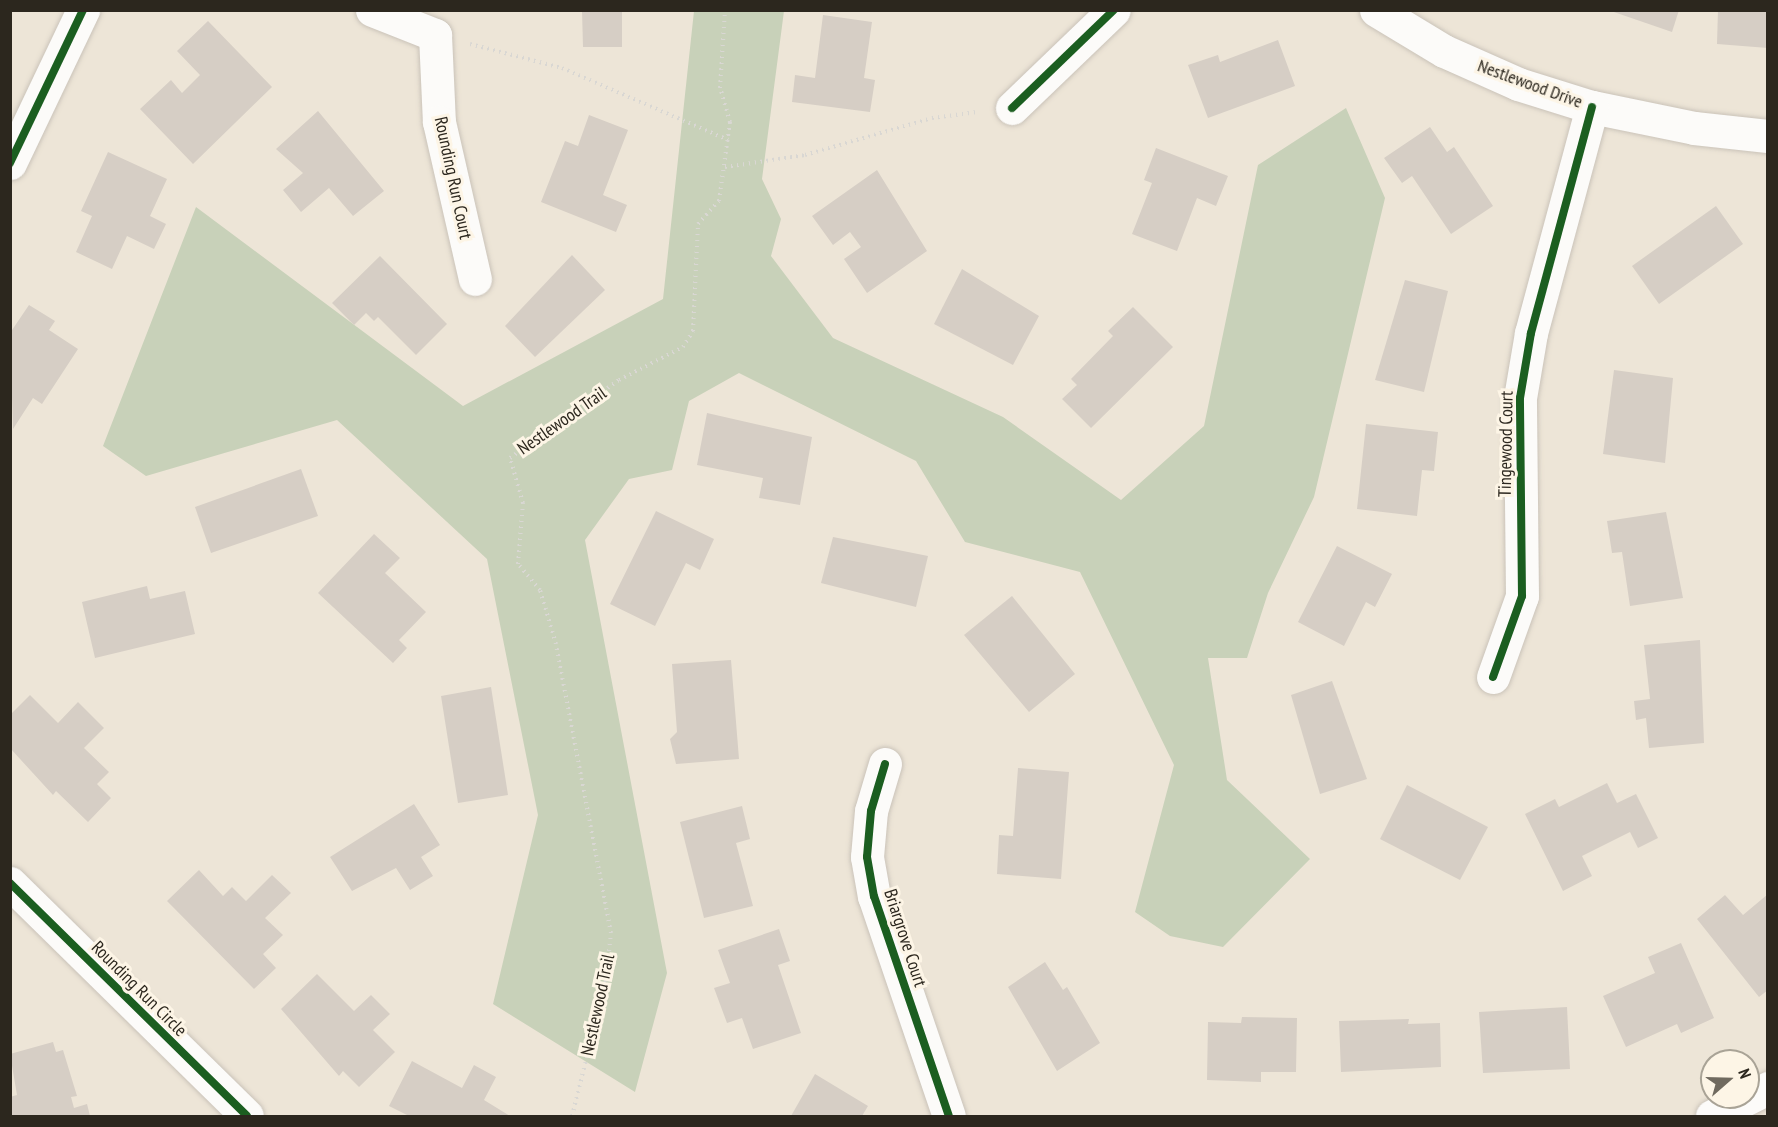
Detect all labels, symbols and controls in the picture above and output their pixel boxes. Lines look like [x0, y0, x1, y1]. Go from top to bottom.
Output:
street label: Nestlewood Drive [1475, 55, 1585, 113]
street label: Rounding Run Court [430, 115, 476, 241]
street label: Nestlewood Trail [513, 382, 611, 460]
street label: Tingewood Court [1494, 391, 1518, 497]
street label: Briargrove Court [879, 886, 931, 990]
street label: Rounding Run Circle [87, 937, 191, 1041]
street label: Nestlewood Trail [577, 952, 619, 1058]
north arrow [1700, 1049, 1760, 1109]
text: N [1734, 1066, 1756, 1081]

